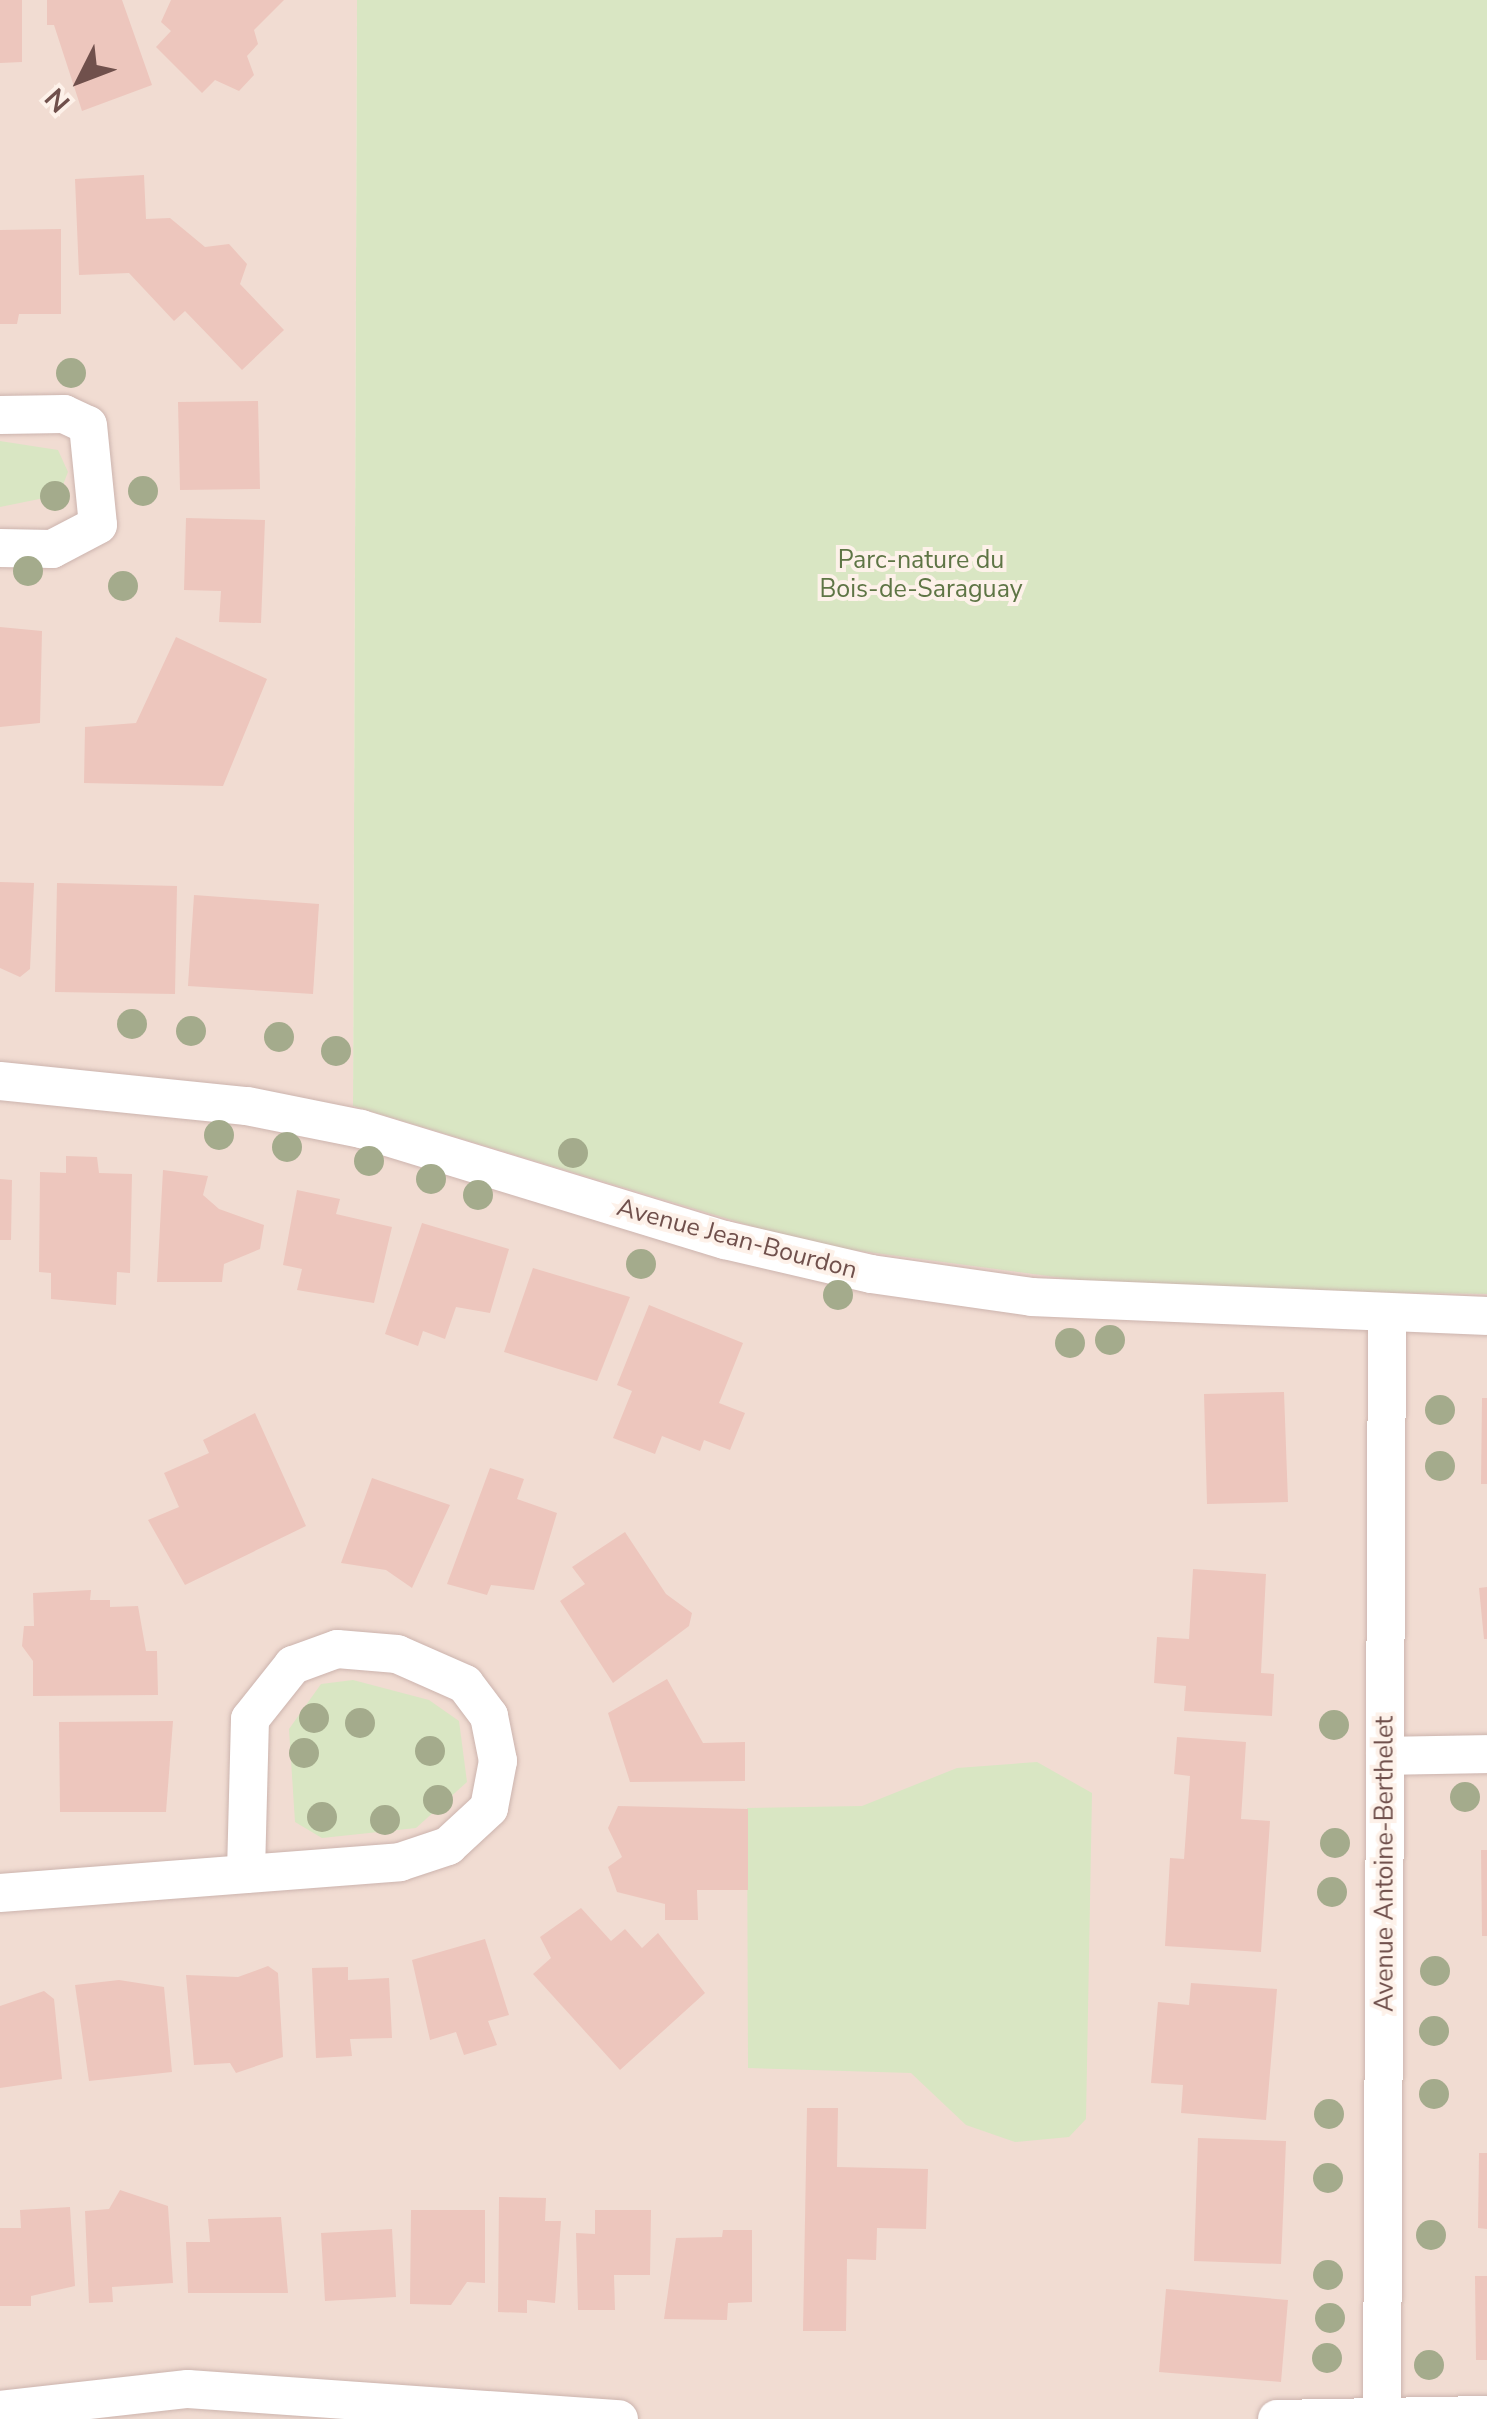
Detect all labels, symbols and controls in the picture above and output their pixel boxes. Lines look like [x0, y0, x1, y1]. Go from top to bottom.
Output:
north arrow [30, 30, 130, 130]
text: N [37, 80, 79, 121]
park label: Parc-nature du Bois-de-Saraguay [819, 546, 1023, 605]
street label: Avenue Jean-Bourdon [614, 1193, 860, 1285]
street label: Avenue Antoine-Berthelet [1370, 1716, 1400, 2012]

